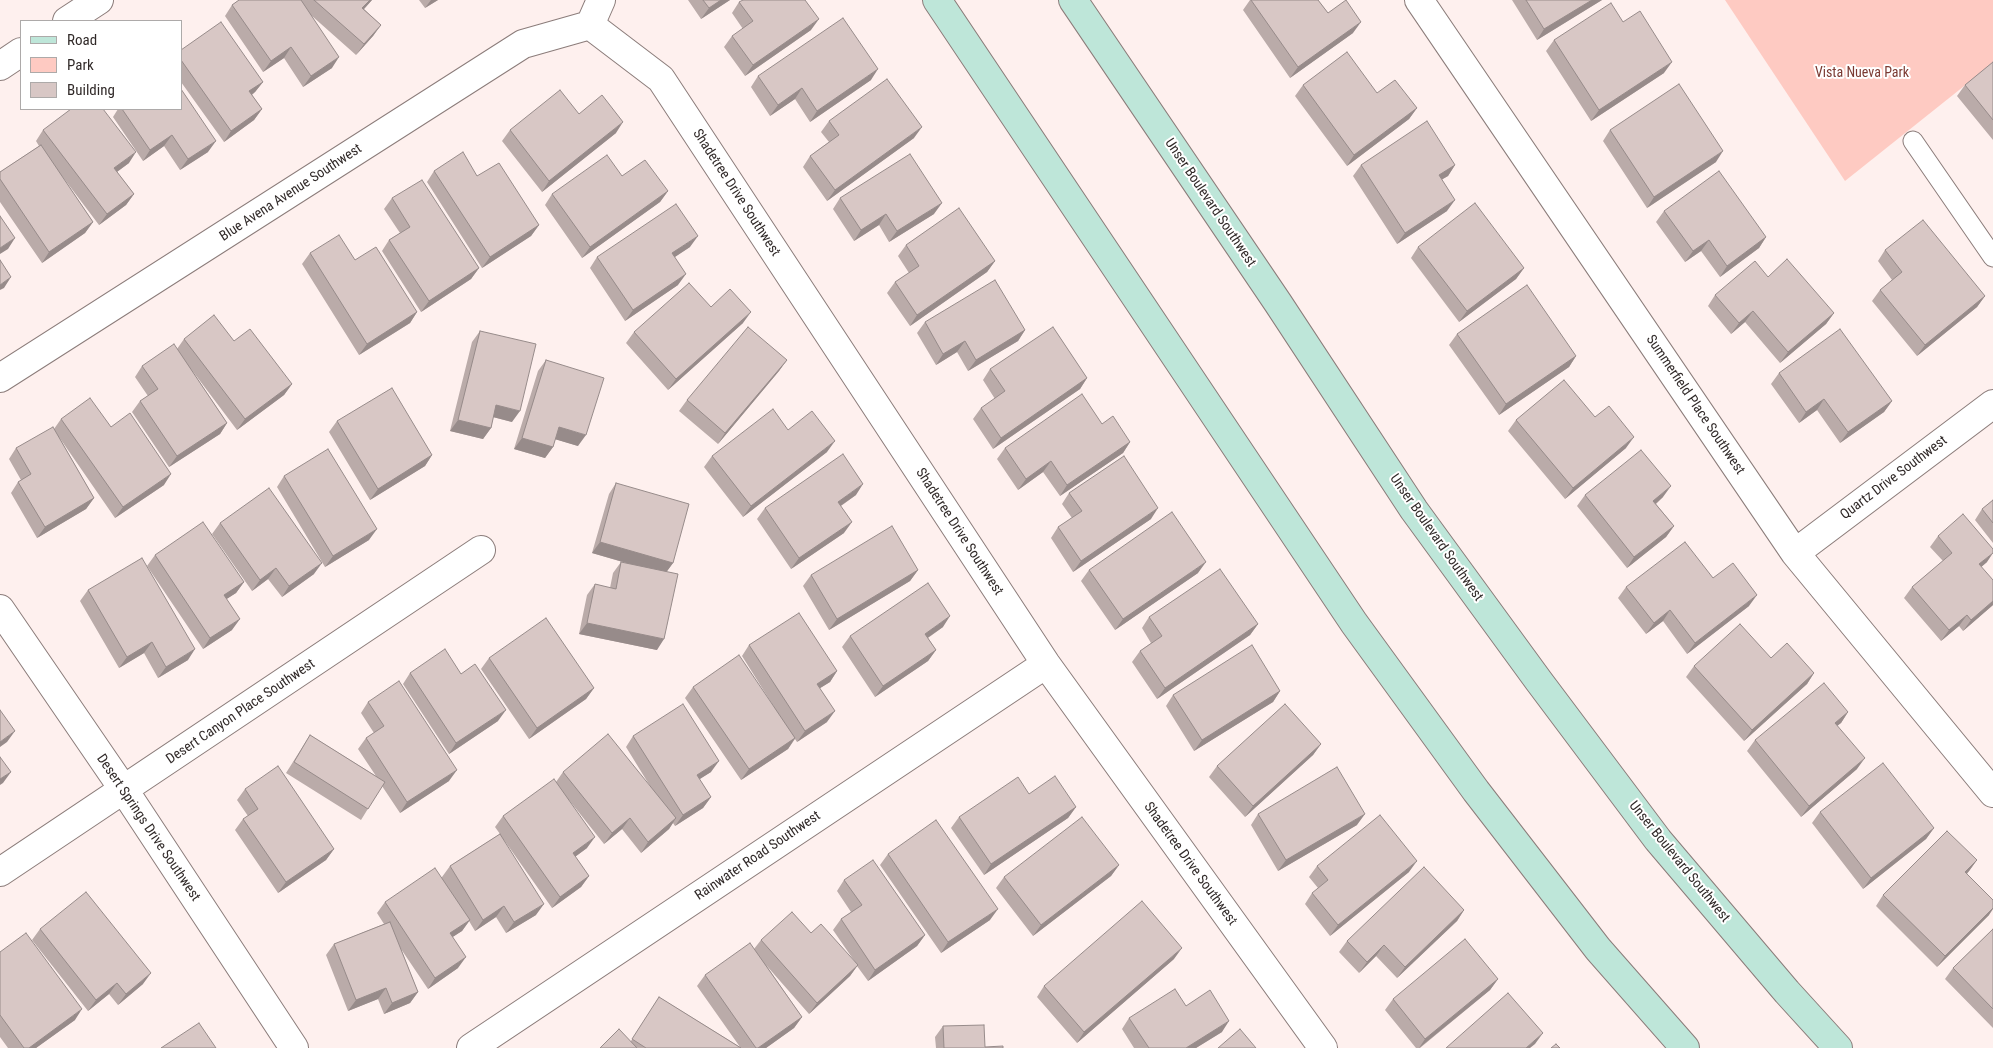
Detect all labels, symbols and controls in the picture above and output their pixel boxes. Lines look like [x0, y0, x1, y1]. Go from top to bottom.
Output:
legend [20, 20, 182, 110]
text: Road [67, 31, 97, 49]
text: Park [67, 56, 94, 74]
park label: Vista Nueva Park [1815, 65, 1909, 81]
text: Building [67, 81, 115, 99]
street label: Shadetree Drive Southwest [689, 126, 783, 260]
street label: Unser Boulevard Southwest [1161, 136, 1259, 270]
street label: Blue Avena Avenue Southwest [217, 141, 365, 245]
street label: Summerfield Place Southwest [1642, 332, 1748, 478]
street label: Quartz Drive Southwest [1837, 432, 1951, 524]
street label: Shadetree Drive Southwest [912, 465, 1006, 599]
street label: Unser Boulevard Southwest [1386, 471, 1486, 605]
street label: Desert Canyon Place Southwest [163, 656, 319, 768]
street label: Desert Springs Drive Southwest [92, 751, 204, 905]
street label: Unser Boulevard Southwest [1625, 798, 1733, 926]
street label: Shadetree Drive Southwest [1140, 799, 1240, 929]
street label: Rainwater Road Southwest [692, 808, 824, 904]

